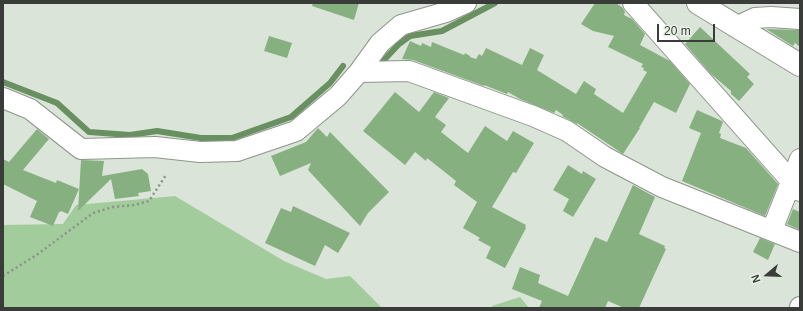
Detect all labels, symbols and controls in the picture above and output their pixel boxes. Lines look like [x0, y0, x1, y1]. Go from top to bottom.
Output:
scale bar [659, 16, 717, 42]
text: 20 m [664, 24, 691, 38]
north arrow [747, 255, 787, 295]
text: N [749, 273, 763, 285]

